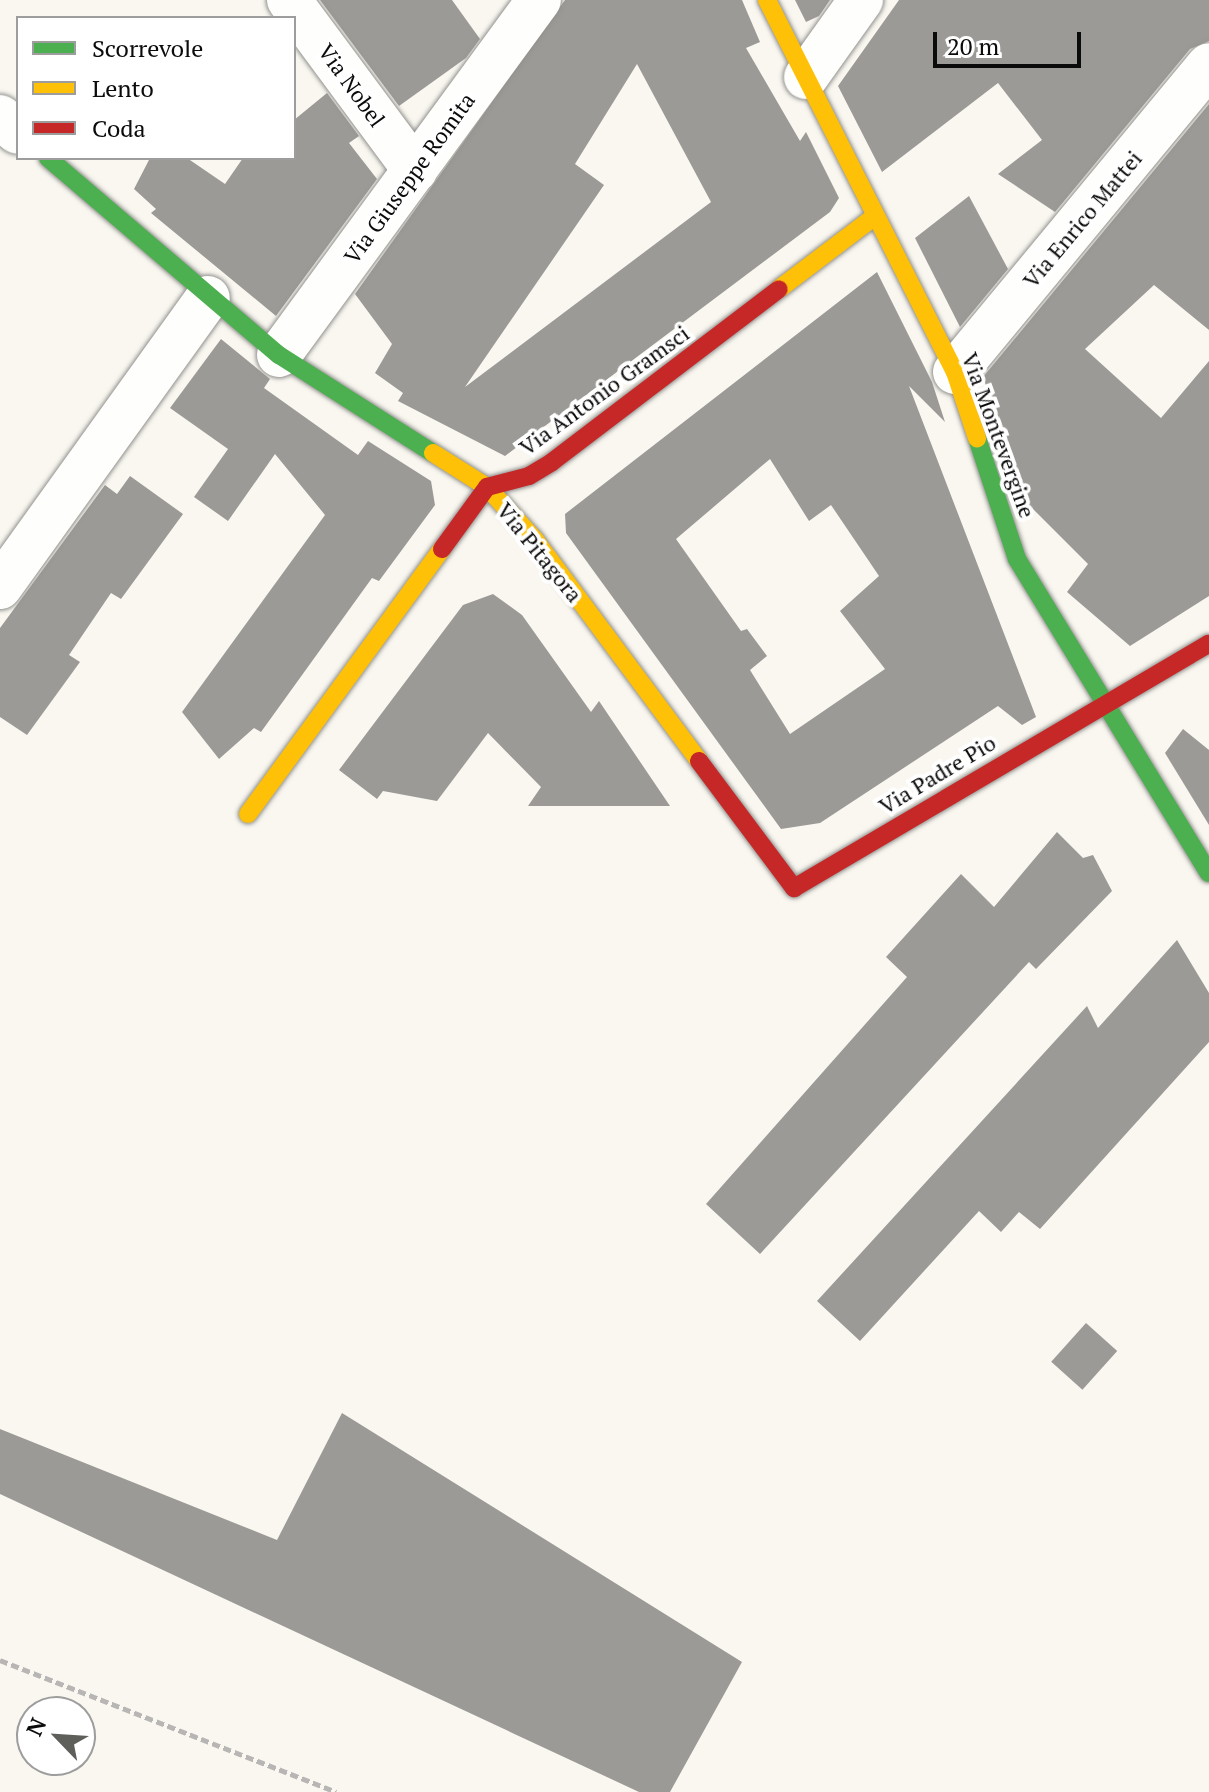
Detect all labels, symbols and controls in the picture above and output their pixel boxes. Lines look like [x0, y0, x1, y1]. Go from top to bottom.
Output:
legend [16, 16, 296, 160]
scale bar [937, 16, 1085, 66]
text: 20 m [947, 30, 999, 62]
text: Scorrevole [92, 32, 203, 64]
street label: Via Nobel [313, 38, 391, 132]
text: Lento [92, 72, 154, 104]
street label: Via Giuseppe Romita [338, 87, 480, 269]
text: Coda [92, 112, 146, 144]
street label: Via Enrico Mattei [1017, 145, 1147, 293]
street label: Via Antonio Gramsci [514, 319, 694, 461]
street label: Via Montevergine [957, 349, 1041, 521]
street label: Via Pitagora [492, 497, 588, 607]
street label: Via Padre Pio [874, 729, 1000, 819]
north arrow [16, 1696, 96, 1776]
text: N [19, 1713, 52, 1740]

